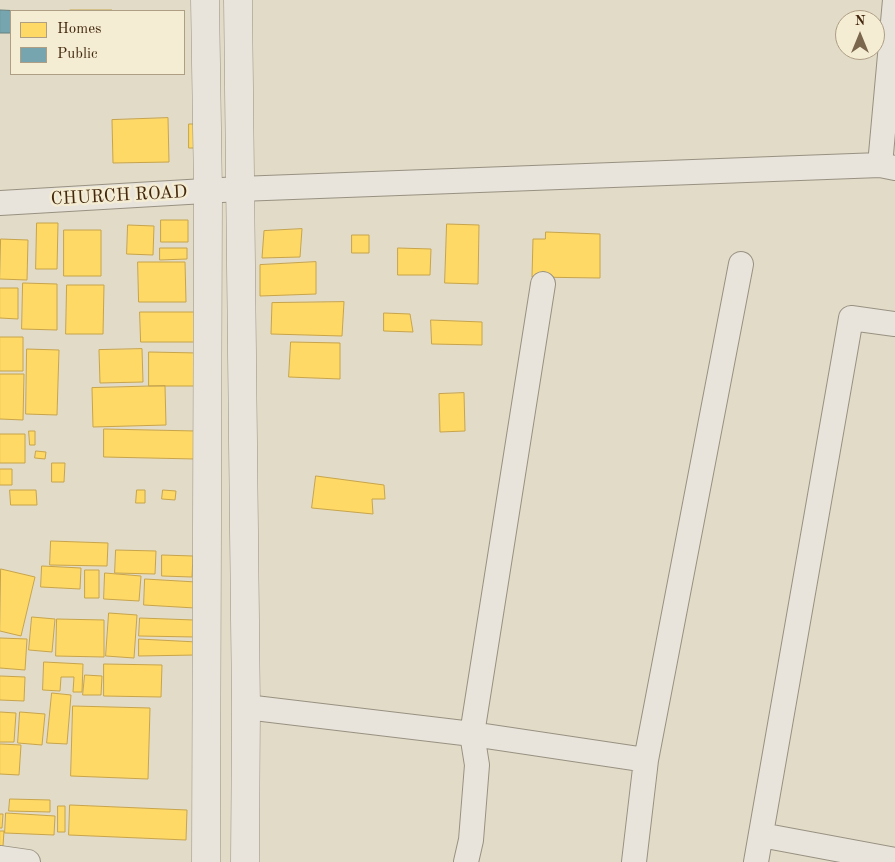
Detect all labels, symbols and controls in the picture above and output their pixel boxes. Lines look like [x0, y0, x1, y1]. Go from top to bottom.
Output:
legend [10, 10, 185, 75]
north arrow [835, 10, 885, 60]
text: N [855, 14, 865, 28]
text: Homes [57, 22, 102, 37]
text: Public [57, 47, 98, 62]
street label: CHURCH ROAD [50, 182, 188, 210]

